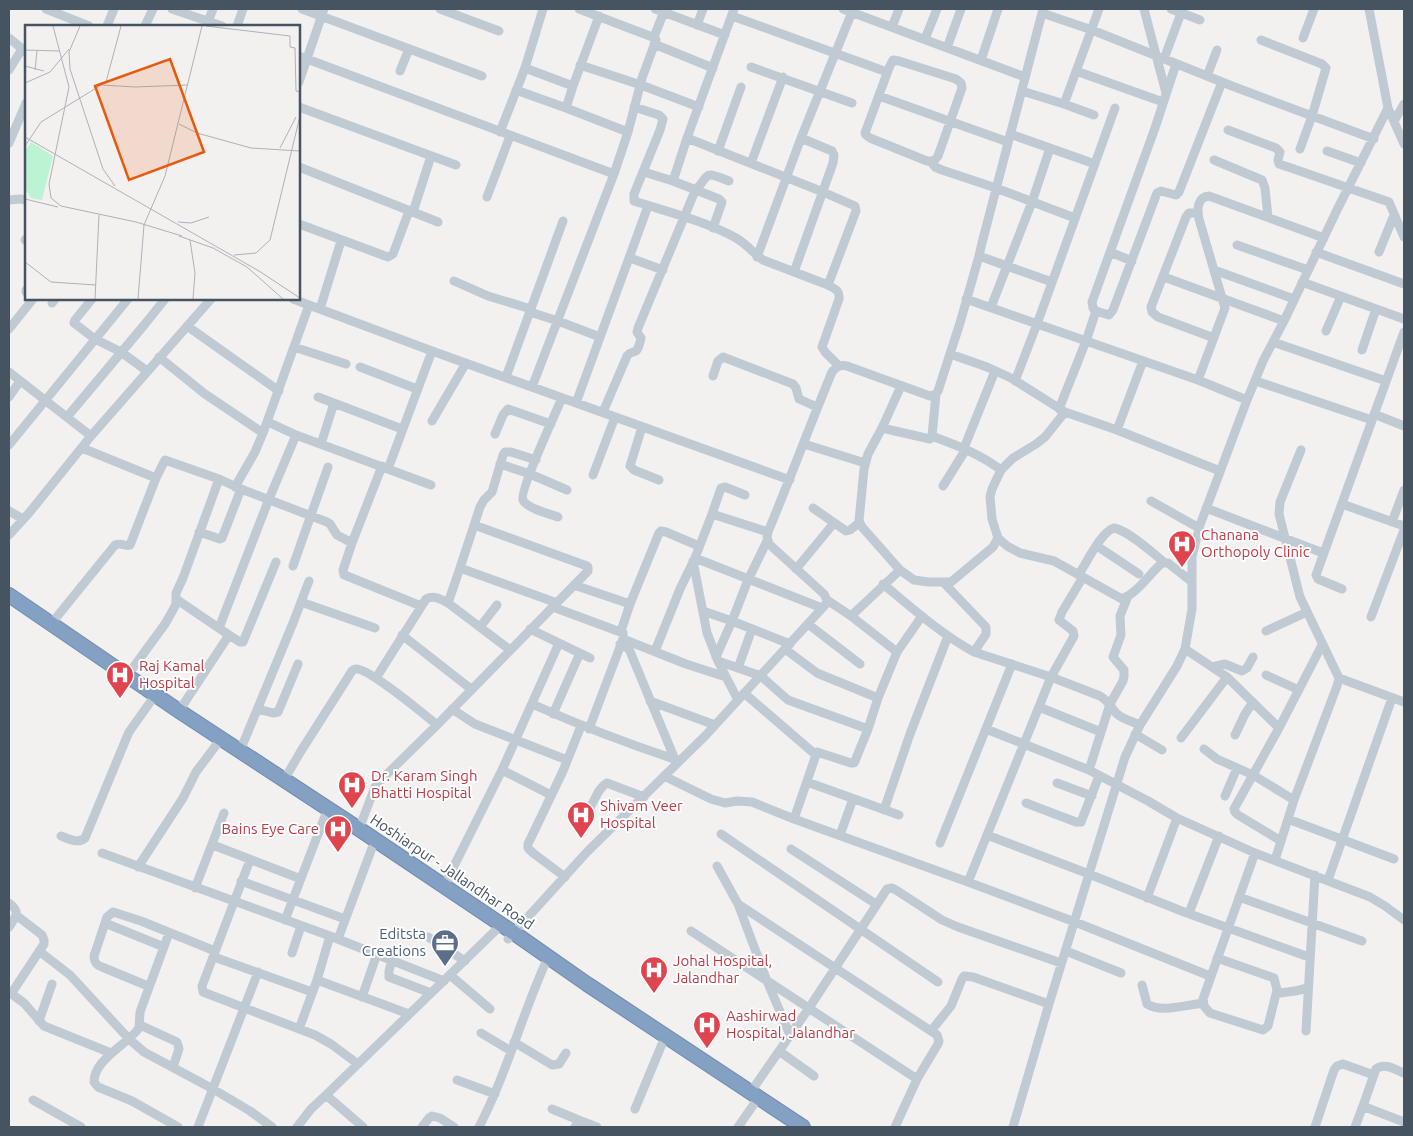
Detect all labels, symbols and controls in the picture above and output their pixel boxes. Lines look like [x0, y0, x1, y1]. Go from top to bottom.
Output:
inset map [25, 25, 300, 300]
place label: Chanana Orthopoly Clinic [1201, 526, 1310, 560]
hospital icon: Chanana Orthopoly Clinic [1167, 529, 1197, 568]
place label: Raj Kamal Hospital [139, 657, 205, 691]
hospital icon: Raj Kamal Hospital [105, 660, 135, 699]
place label: Dr. Karam Singh Bhatti Hospital [371, 767, 478, 801]
hospital icon: Dr. Karam Singh Bhatti Hospital [337, 770, 367, 809]
place label: Shivam Veer Hospital [600, 797, 683, 831]
hospital icon: Shivam Veer Hospital [566, 800, 596, 839]
street label: Hoshiarpur - Jallandhar Road [367, 810, 537, 933]
hospital icon: Bains Eye Care [323, 814, 353, 853]
place label: Bains Eye Care [222, 820, 319, 837]
place label: Editsta Creations [362, 925, 426, 959]
office icon: Editsta Creations [430, 928, 460, 967]
place label: Johal Hospital, Jalandhar [673, 952, 772, 986]
hospital icon: Johal Hospital, Jalandhar [639, 955, 669, 994]
place label: Aashirwad Hospital, Jalandhar [726, 1007, 855, 1041]
hospital icon: Aashirwad Hospital, Jalandhar [692, 1010, 722, 1049]

